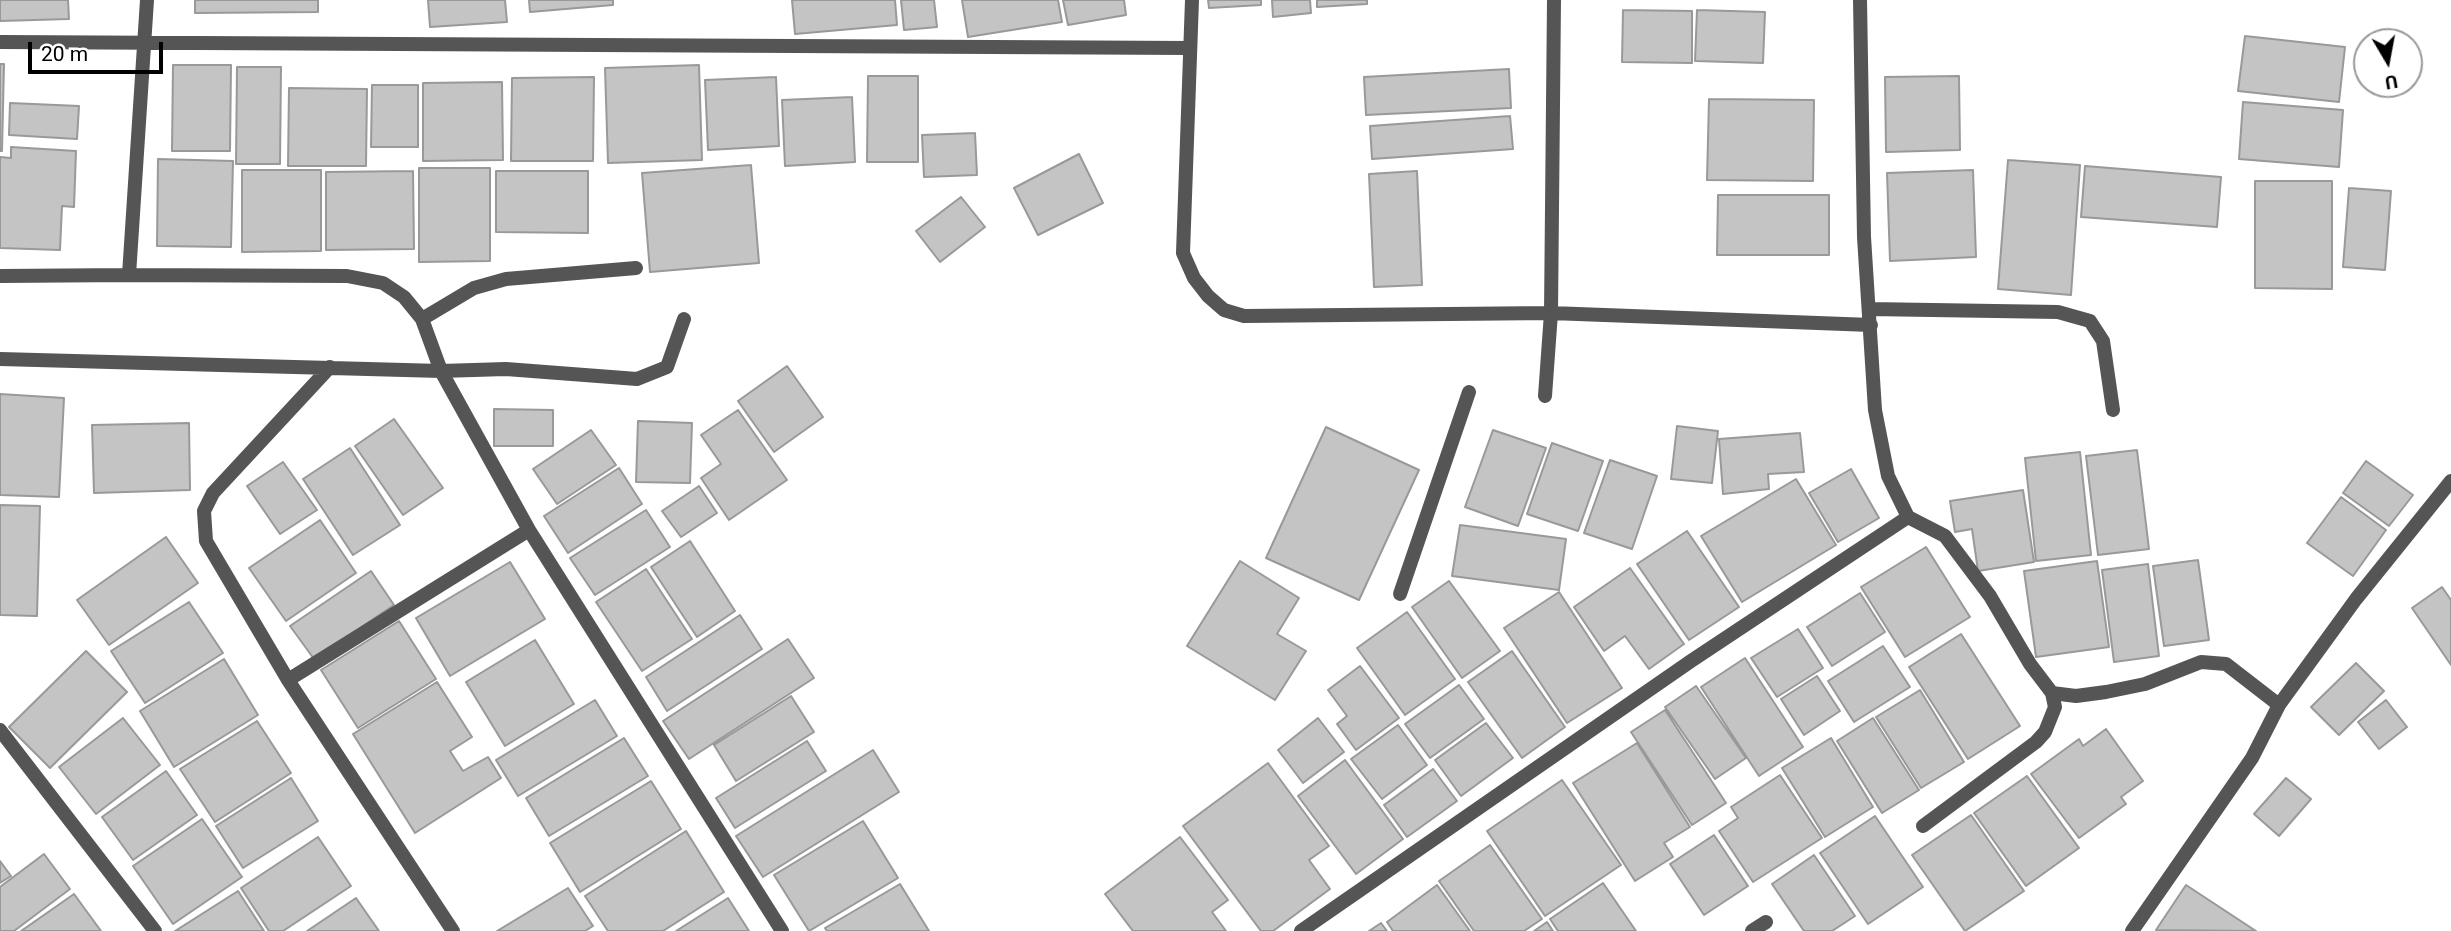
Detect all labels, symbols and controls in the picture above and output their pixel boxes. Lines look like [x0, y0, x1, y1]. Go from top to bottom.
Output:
scale bar [32, 28, 166, 72]
north arrow [2353, 28, 2423, 98]
text: 20 m [41, 42, 88, 66]
text: U [2383, 70, 2400, 95]

